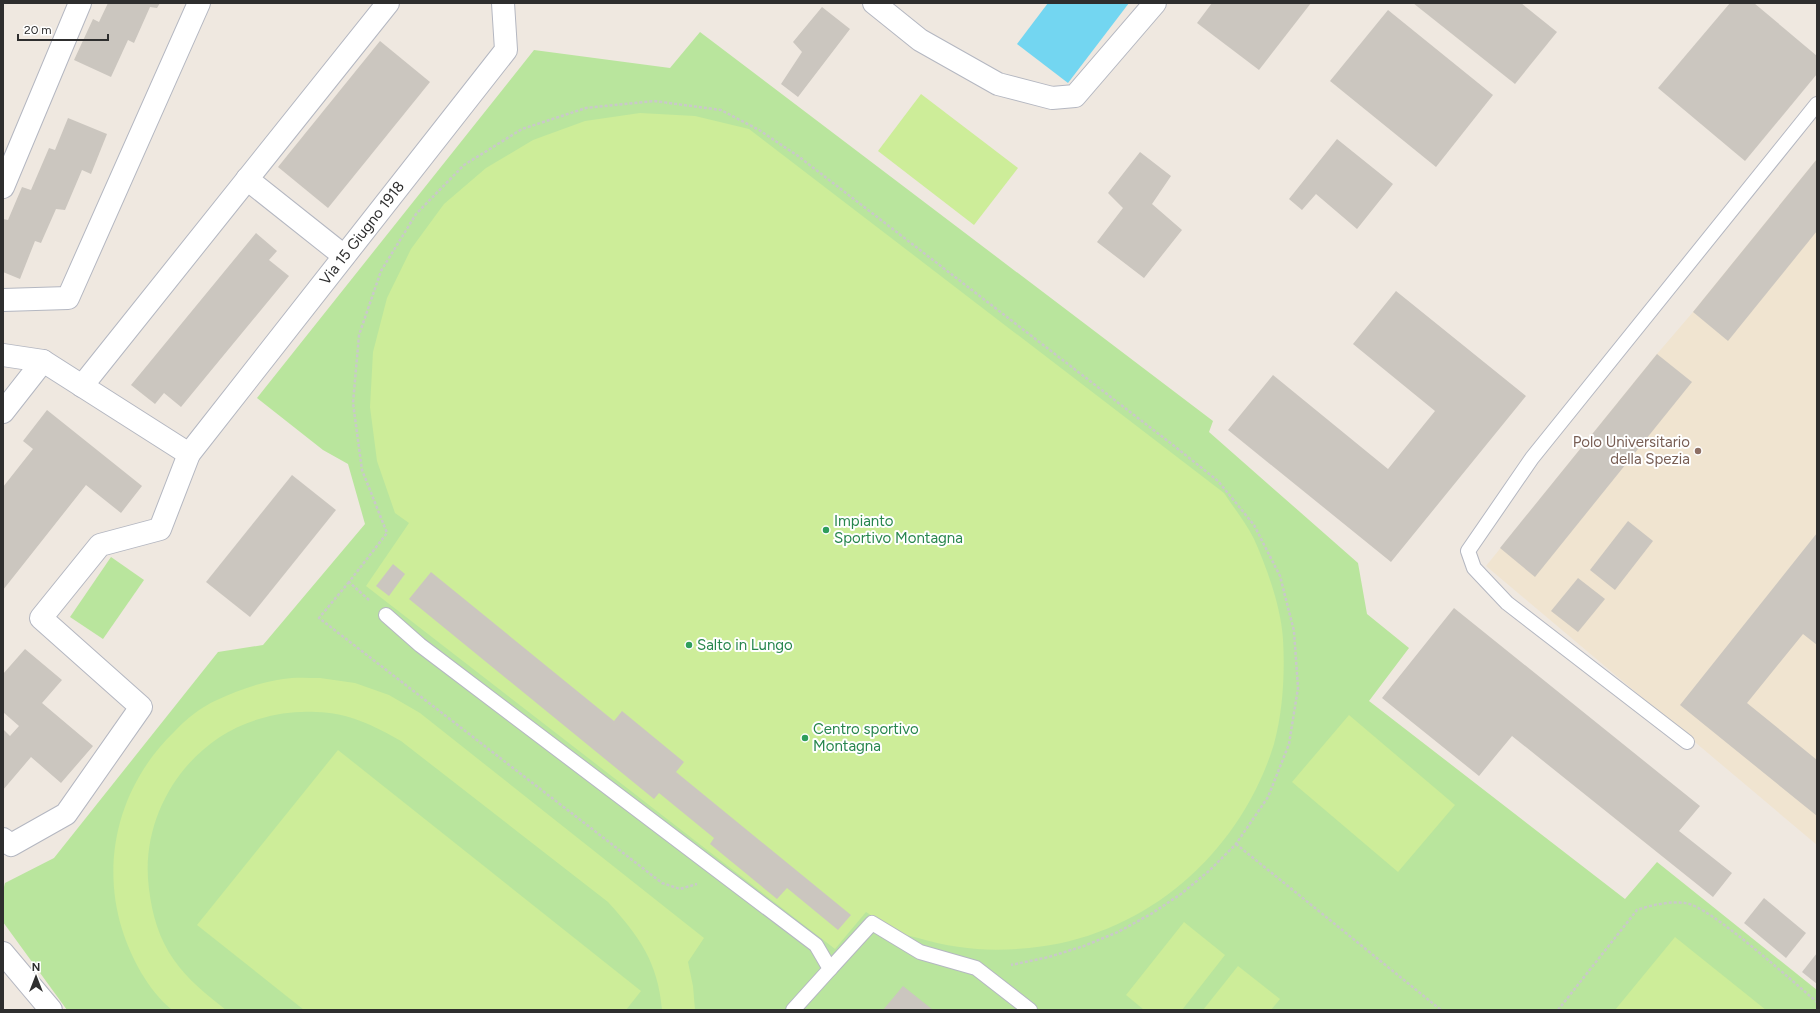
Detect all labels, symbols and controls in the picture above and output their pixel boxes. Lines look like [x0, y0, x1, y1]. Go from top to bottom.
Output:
scale bar [18, 16, 108, 42]
text: 20 m [24, 23, 52, 37]
street label: Via 15 Giugno 1918 [316, 178, 408, 288]
place label: Polo Universitario della Spezia [1573, 433, 1690, 468]
marker: Polo Universitario della Spezia [1693, 446, 1703, 456]
place label: Impianto Sportivo Montagna [834, 512, 963, 547]
marker: Impianto Sportivo Montagna [821, 525, 831, 535]
place label: Salto in Lungo [697, 636, 793, 654]
marker: Salto in Lungo [684, 640, 694, 650]
place label: Centro sportivo Montagna [813, 720, 919, 755]
marker: Centro sportivo Montagna [800, 733, 810, 743]
north arrow [16, 957, 56, 997]
text: N [32, 961, 40, 974]

